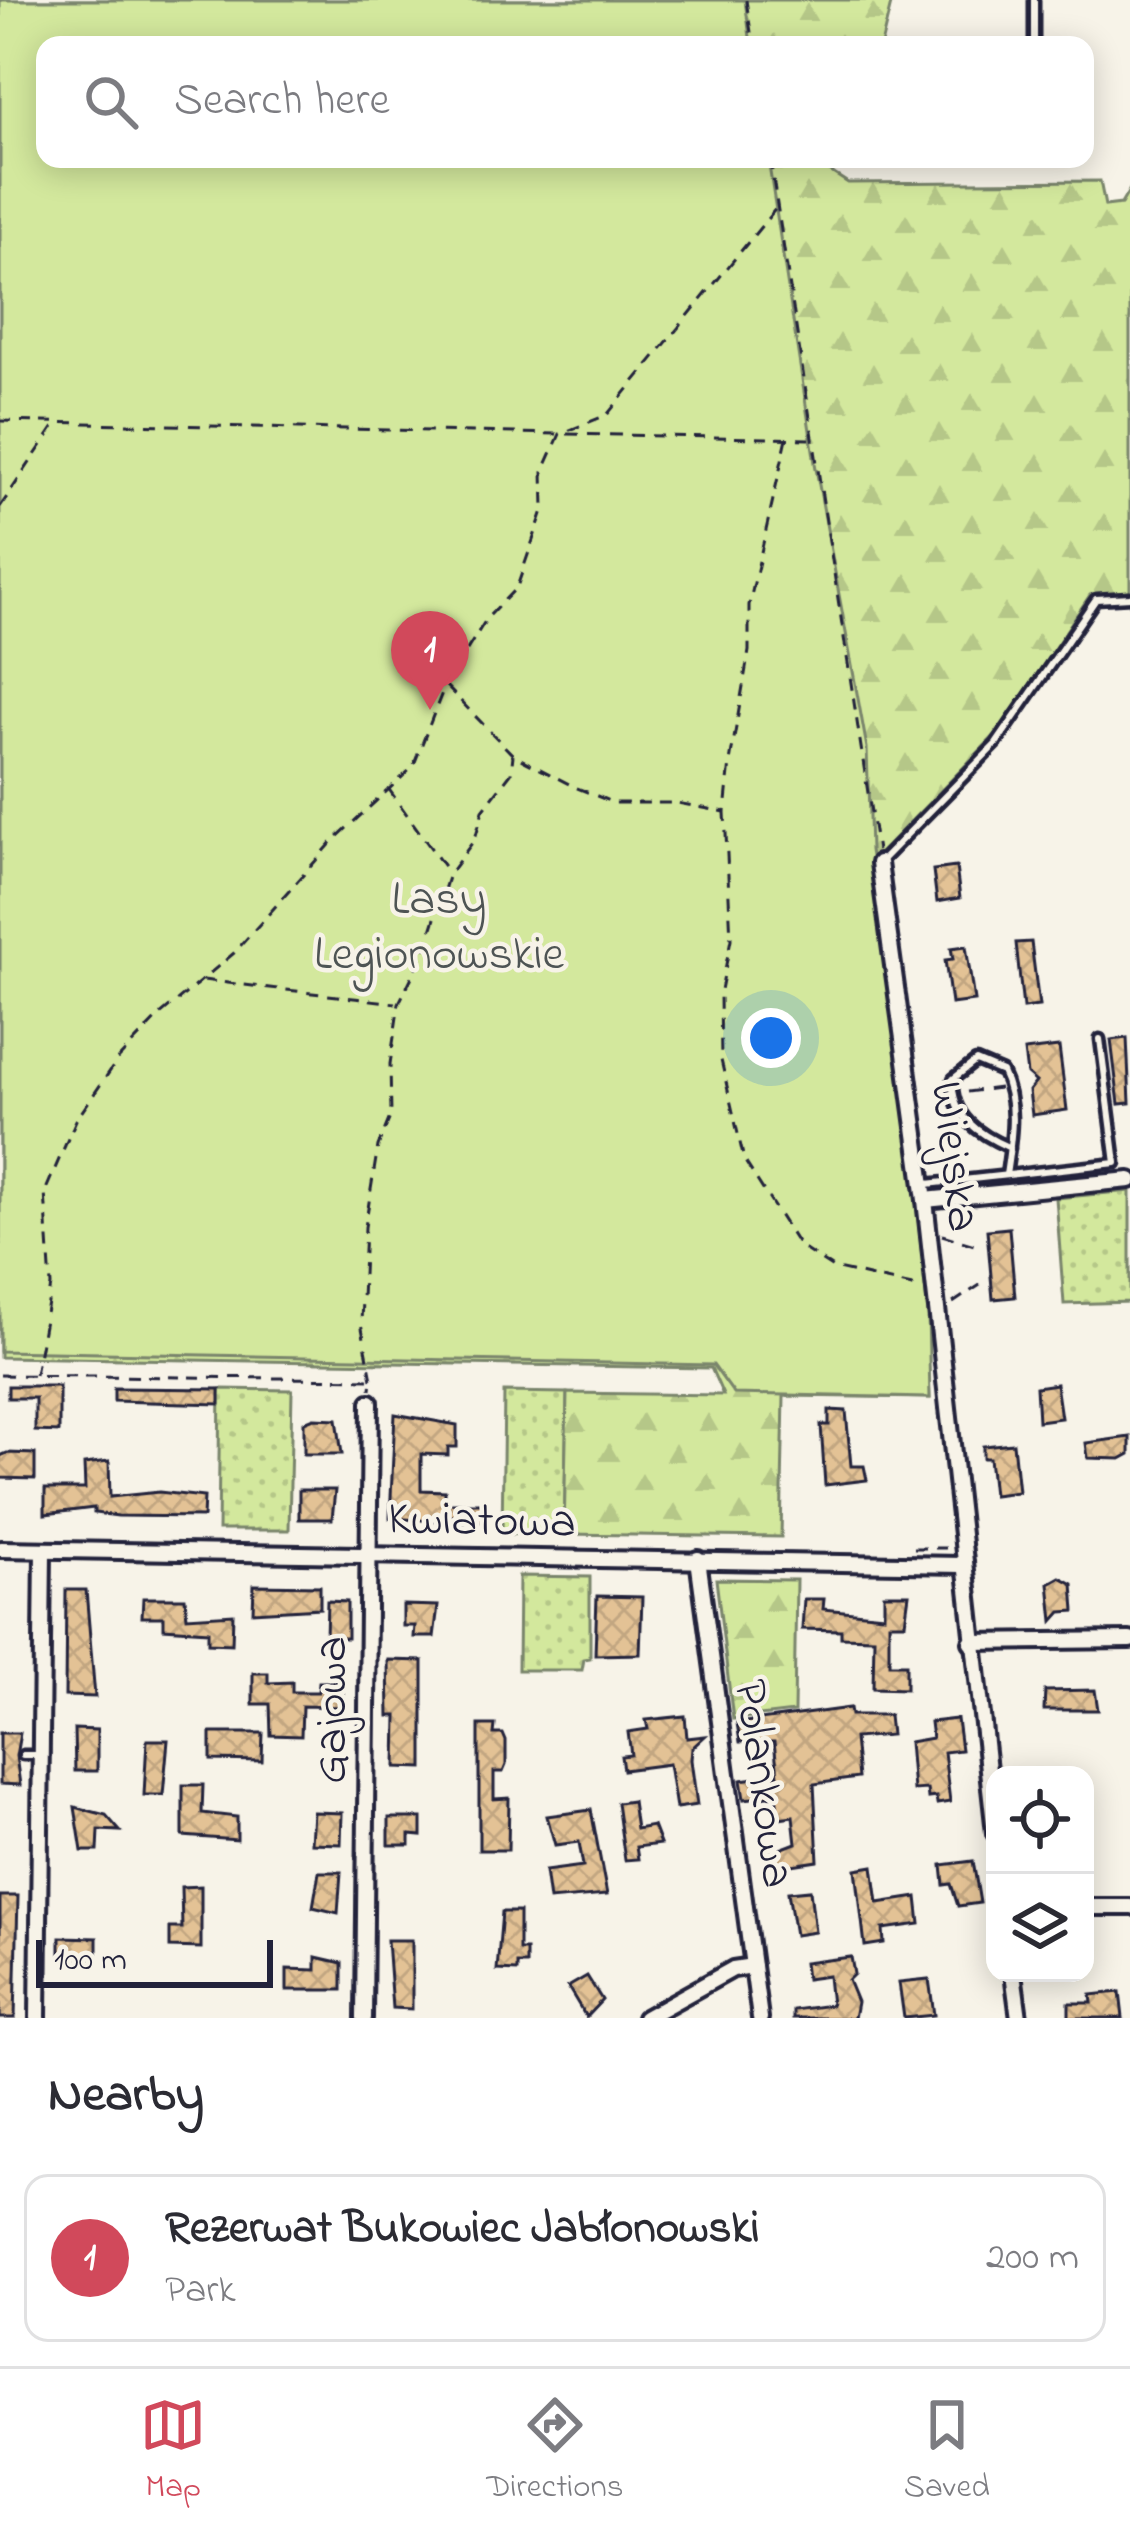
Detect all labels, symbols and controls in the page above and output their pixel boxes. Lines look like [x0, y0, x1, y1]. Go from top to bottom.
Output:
search box [36, 36, 1094, 168]
icon: search [78, 69, 144, 135]
text: Search here [174, 69, 390, 135]
pin: 1 [391, 611, 469, 710]
park label: Lasy Legionowskie [314, 866, 565, 992]
your location [741, 1008, 801, 1068]
street label: Wiejska [909, 1078, 997, 1236]
street label: Kwiatowa [387, 1485, 576, 1559]
street label: Gajowa [298, 1636, 368, 1784]
street label: Polankowa [713, 1675, 811, 1892]
map controls [986, 1766, 1094, 1982]
button: locate [986, 1766, 1094, 1874]
button: layers [986, 1874, 1094, 1982]
scale bar [36, 1934, 273, 1987]
text: 100 m [54, 1937, 127, 1985]
text: Nearby [48, 2059, 204, 2134]
text: Rezerwat Bukowiec Jabłonowski [165, 2197, 759, 2263]
text: 1 [84, 2230, 96, 2287]
text: 200 m [986, 2230, 1079, 2287]
text: Park [165, 2263, 235, 2320]
tab: Map [140, 2392, 206, 2512]
tab: Directions [486, 2392, 623, 2512]
tab: Saved [904, 2392, 990, 2512]

